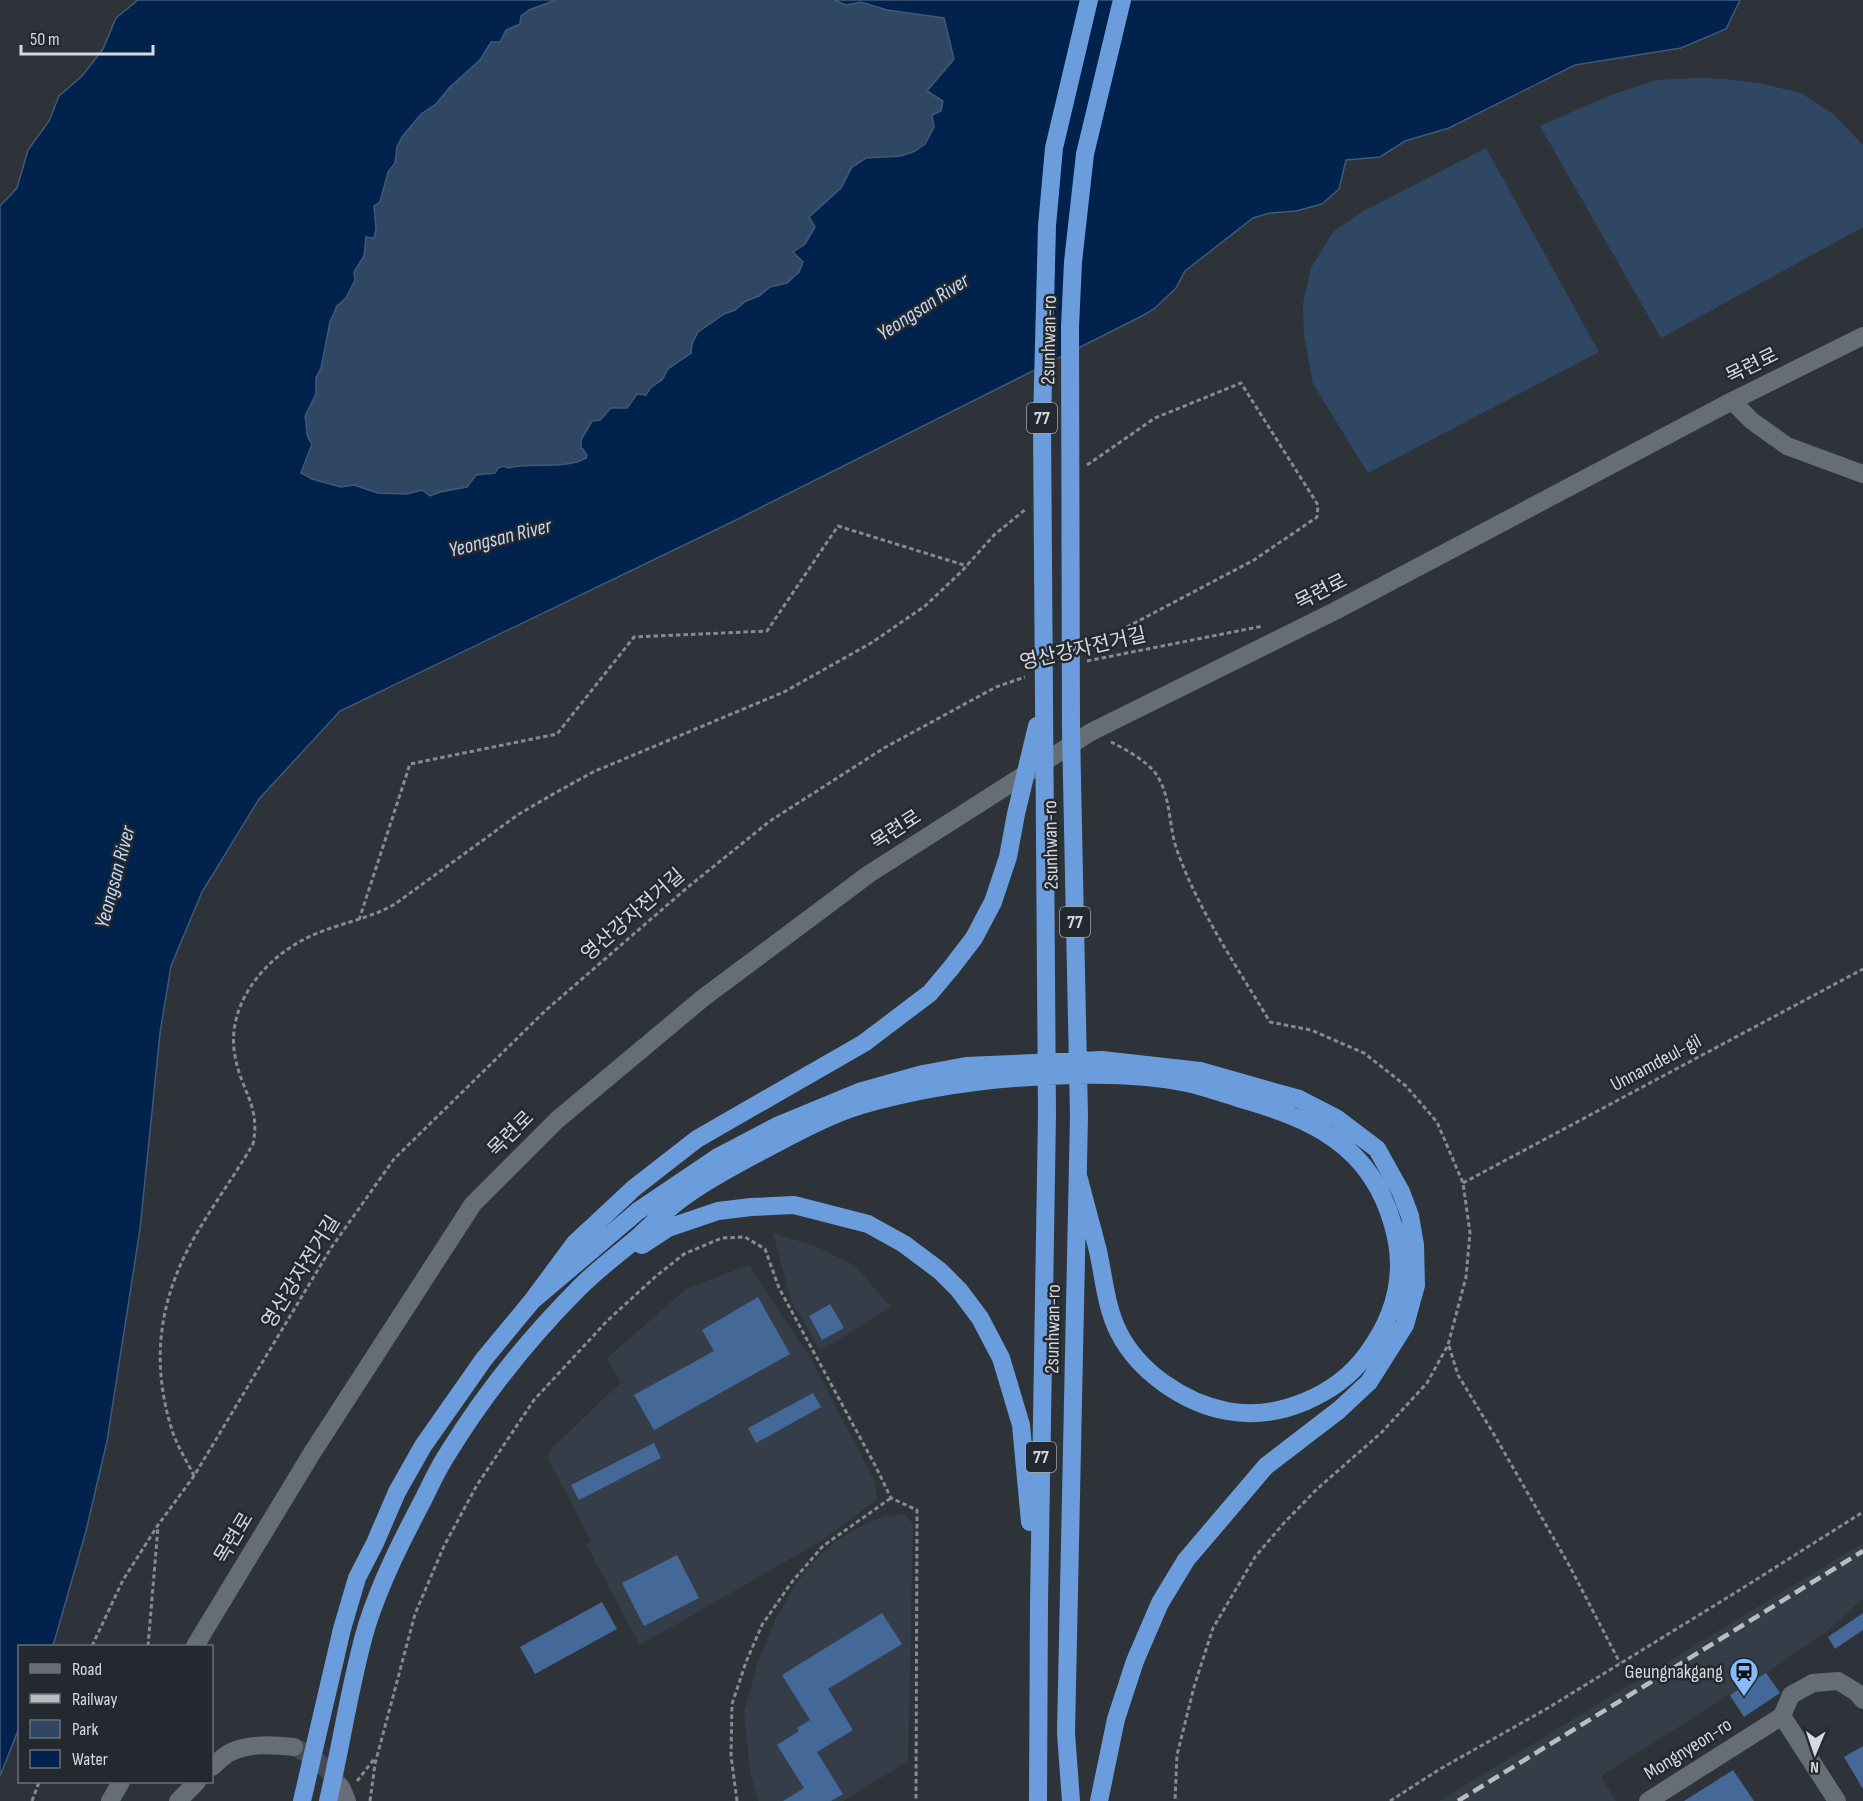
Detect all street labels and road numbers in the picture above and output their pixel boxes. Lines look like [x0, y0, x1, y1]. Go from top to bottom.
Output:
street label: 2sunhwan-ro [1036, 295, 1062, 385]
street label: 목련로 [1722, 343, 1782, 389]
road number: 77 [1027, 403, 1057, 433]
street label: 목련로 [1291, 569, 1351, 615]
street label: 영산강자전거길 [1018, 623, 1148, 675]
street label: 2sunhwan-ro [1038, 800, 1064, 890]
street label: 목련로 [866, 805, 926, 855]
street label: 영산강자전거길 [577, 864, 689, 966]
road number: 77 [1060, 907, 1090, 937]
street label: Unnamdeul-gil [1607, 1029, 1705, 1097]
street label: 목련로 [483, 1106, 539, 1162]
street label: 영산강자전거길 [257, 1211, 345, 1333]
street label: 2sunhwan-ro [1040, 1284, 1066, 1374]
road number: 77 [1026, 1442, 1056, 1472]
street label: 목련로 [209, 1508, 259, 1568]
street label: Mongnyeon-ro [1640, 1713, 1736, 1785]

